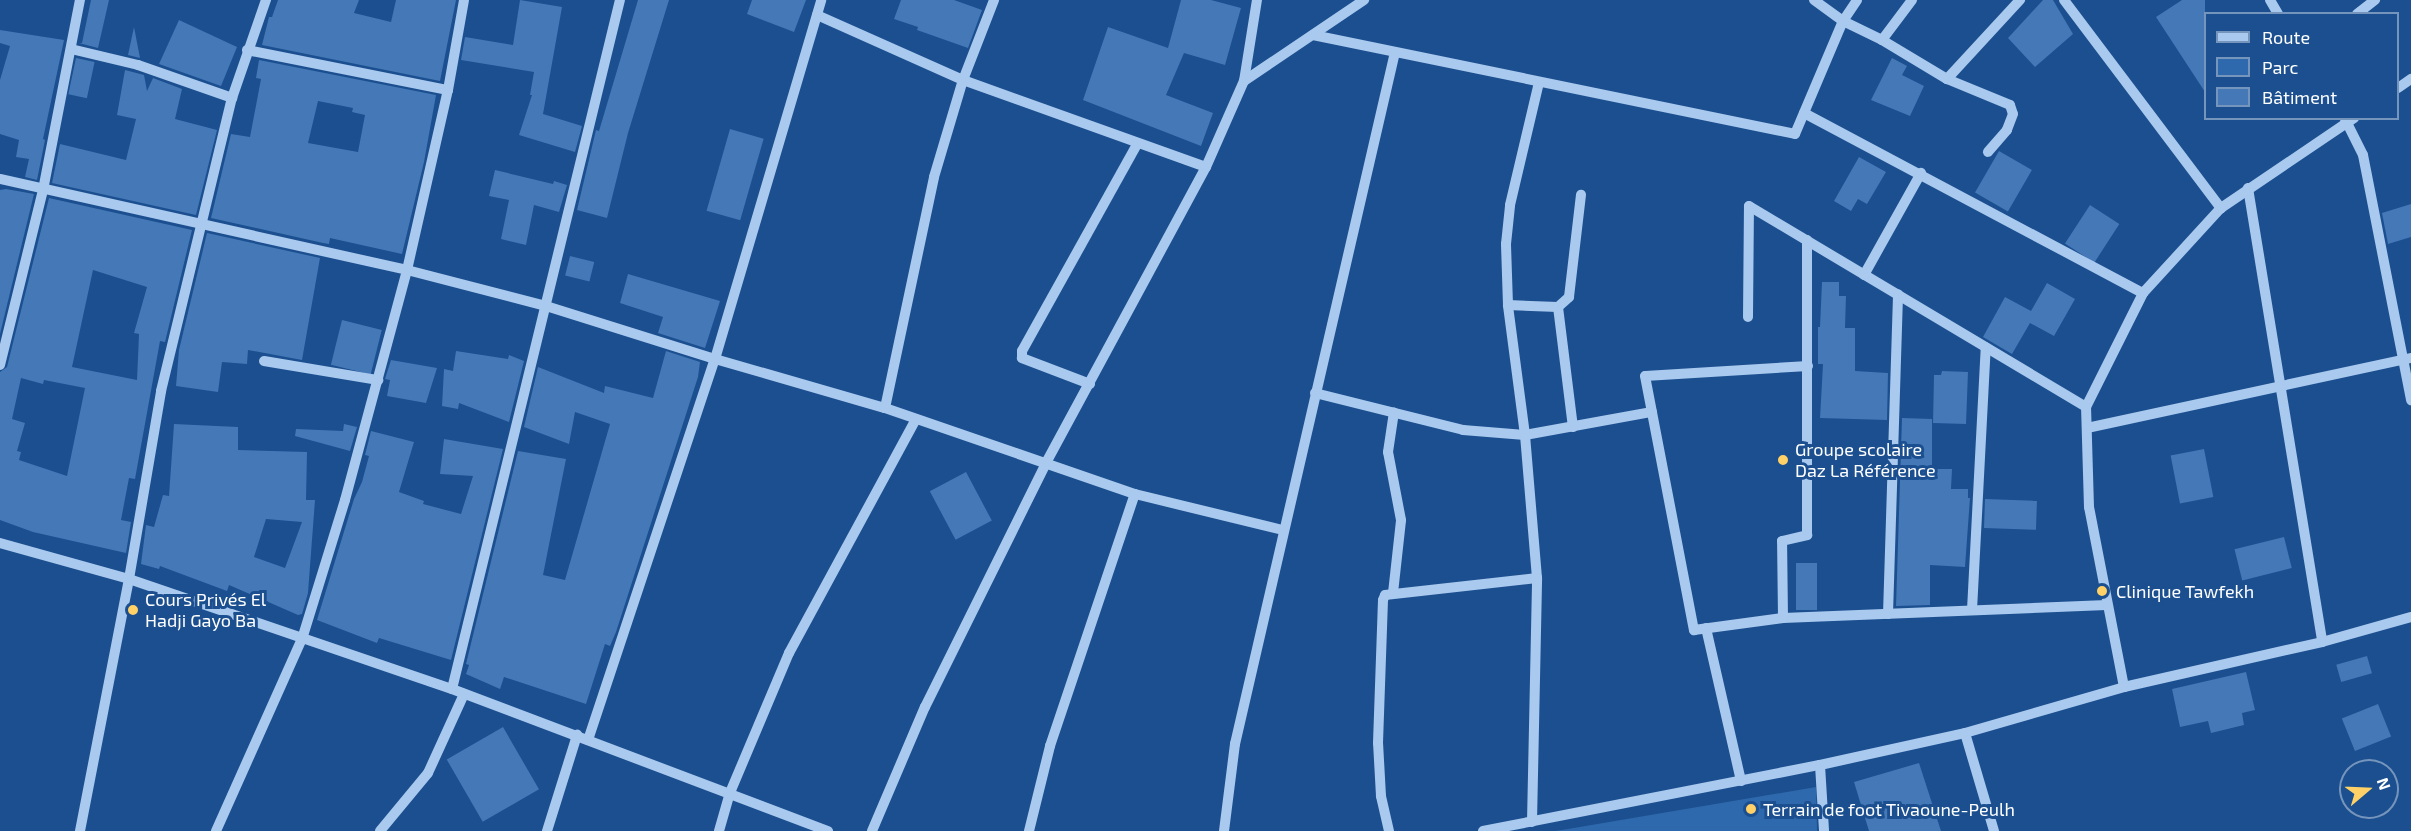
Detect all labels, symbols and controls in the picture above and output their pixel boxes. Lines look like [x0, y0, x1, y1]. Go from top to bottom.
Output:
legend [2204, 12, 2399, 120]
text: Route [2262, 26, 2310, 48]
text: Parc [2262, 56, 2298, 78]
text: Bâtiment [2262, 86, 2337, 108]
place label: Groupe scolaire Daz La Référence [1795, 439, 1936, 482]
marker: Groupe scolaire Daz La Référence [1776, 453, 1790, 467]
place label: Clinique Tawfekh [2116, 580, 2255, 602]
marker: Clinique Tawfekh [2093, 582, 2111, 600]
place label: Cours Privés El Hadji Gayo Ba [145, 589, 266, 632]
marker: Cours Privés El Hadji Gayo Ba [126, 603, 140, 617]
north arrow [2339, 759, 2399, 819]
text: N [2374, 775, 2395, 792]
place label: Terrain de foot Tivaoune-Peulh [1763, 798, 2016, 820]
marker: Terrain de foot Tivaoune-Peulh [1744, 802, 1758, 816]

